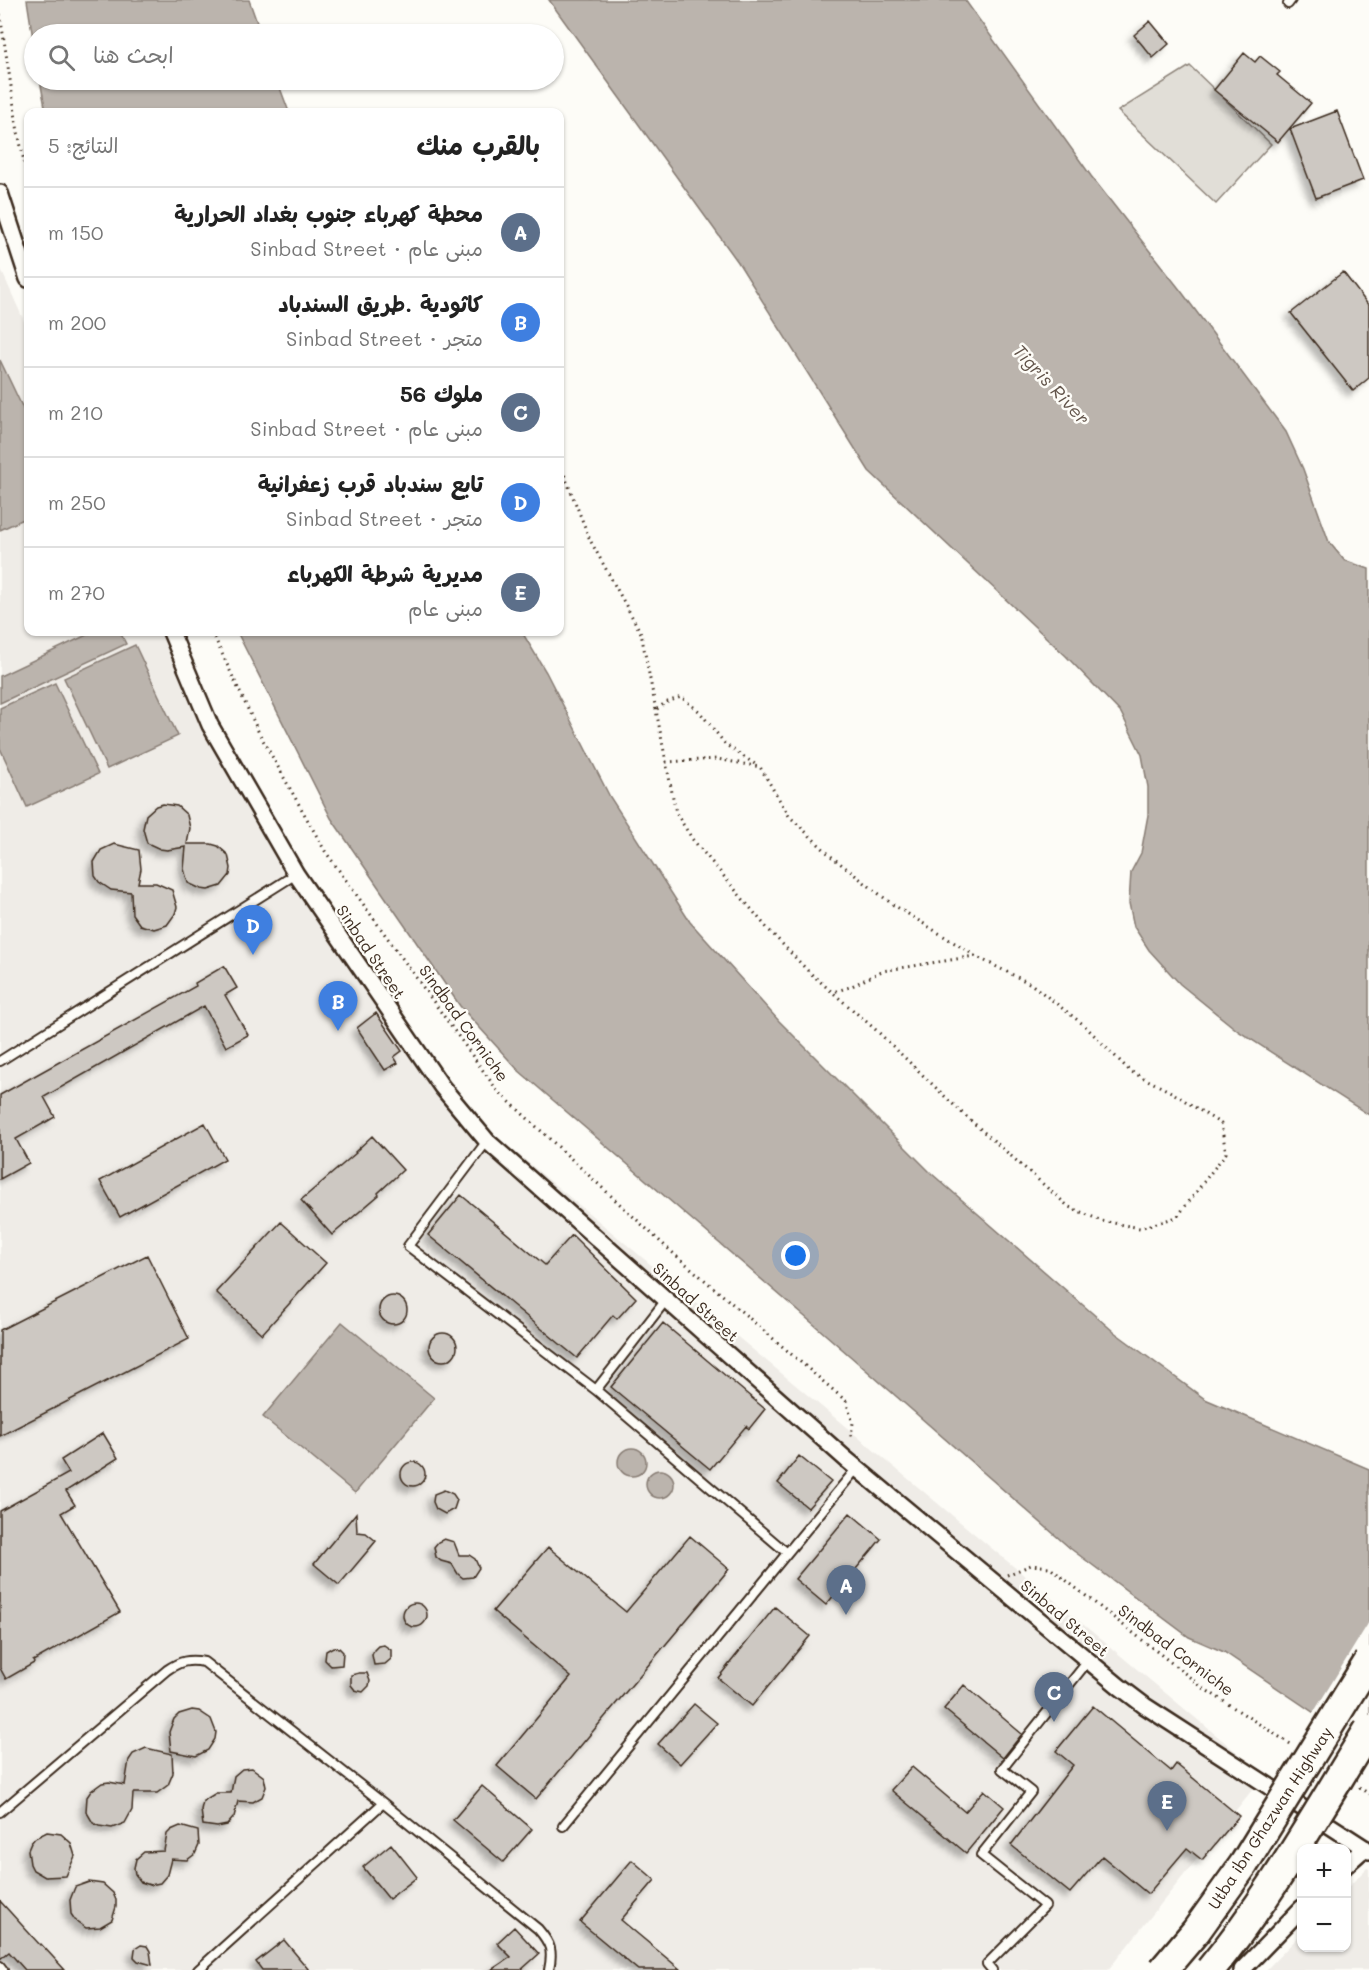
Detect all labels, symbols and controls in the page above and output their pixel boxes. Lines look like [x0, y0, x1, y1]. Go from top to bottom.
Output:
search box [24, 24, 564, 90]
text: ابحث هنا [93, 40, 174, 69]
icon: search [45, 41, 78, 74]
text: بالقرب منك [417, 128, 540, 162]
text: النتائج: 5 [48, 132, 118, 158]
text: محطة كهرباء جنوب بغداد الحرارية [174, 199, 483, 228]
text: 150 m [48, 219, 103, 245]
text: A [514, 219, 527, 245]
text: مبنى عام · Sinbad Street [250, 235, 483, 261]
text: كاثودية .طريق السندباد [278, 289, 483, 318]
text: 200 m [48, 309, 106, 335]
text: B [514, 309, 527, 335]
text: متجر · Sinbad Street [286, 325, 483, 351]
water label: Tigris River [1008, 339, 1095, 430]
text: ملوك 56 [400, 379, 483, 408]
text: 210 m [48, 399, 103, 425]
text: C [513, 399, 528, 425]
text: مبنى عام · Sinbad Street [250, 415, 483, 441]
text: تابع سندباد قرب زعفرانية [258, 469, 483, 498]
text: 250 m [48, 489, 106, 515]
text: D [513, 489, 528, 515]
text: متجر · Sinbad Street [286, 505, 483, 531]
text: مديرية شرطة الكهرباء [287, 559, 483, 588]
text: 270 m [48, 579, 105, 605]
text: E [514, 579, 527, 605]
text: مبنى عام [408, 595, 483, 621]
street label: Sinbad Street [332, 901, 411, 1003]
pin: D [234, 906, 272, 955]
street label: Sindbad Corniche [415, 960, 514, 1085]
pin: B [318, 982, 358, 1031]
your location [781, 1241, 810, 1270]
street label: Sinbad Street [649, 1257, 744, 1346]
pin: A [826, 1566, 866, 1615]
street label: Sinbad Street [1017, 1575, 1114, 1661]
street label: Sindbad Corniche [1114, 1599, 1238, 1700]
pin: C [1034, 1672, 1074, 1722]
street label: Utba ibn Ghazwan Highway [1203, 1722, 1337, 1913]
pin: E [1148, 1782, 1186, 1831]
map controls [1297, 1844, 1351, 1952]
button: + [1297, 1844, 1351, 1898]
button: − [1297, 1898, 1351, 1952]

